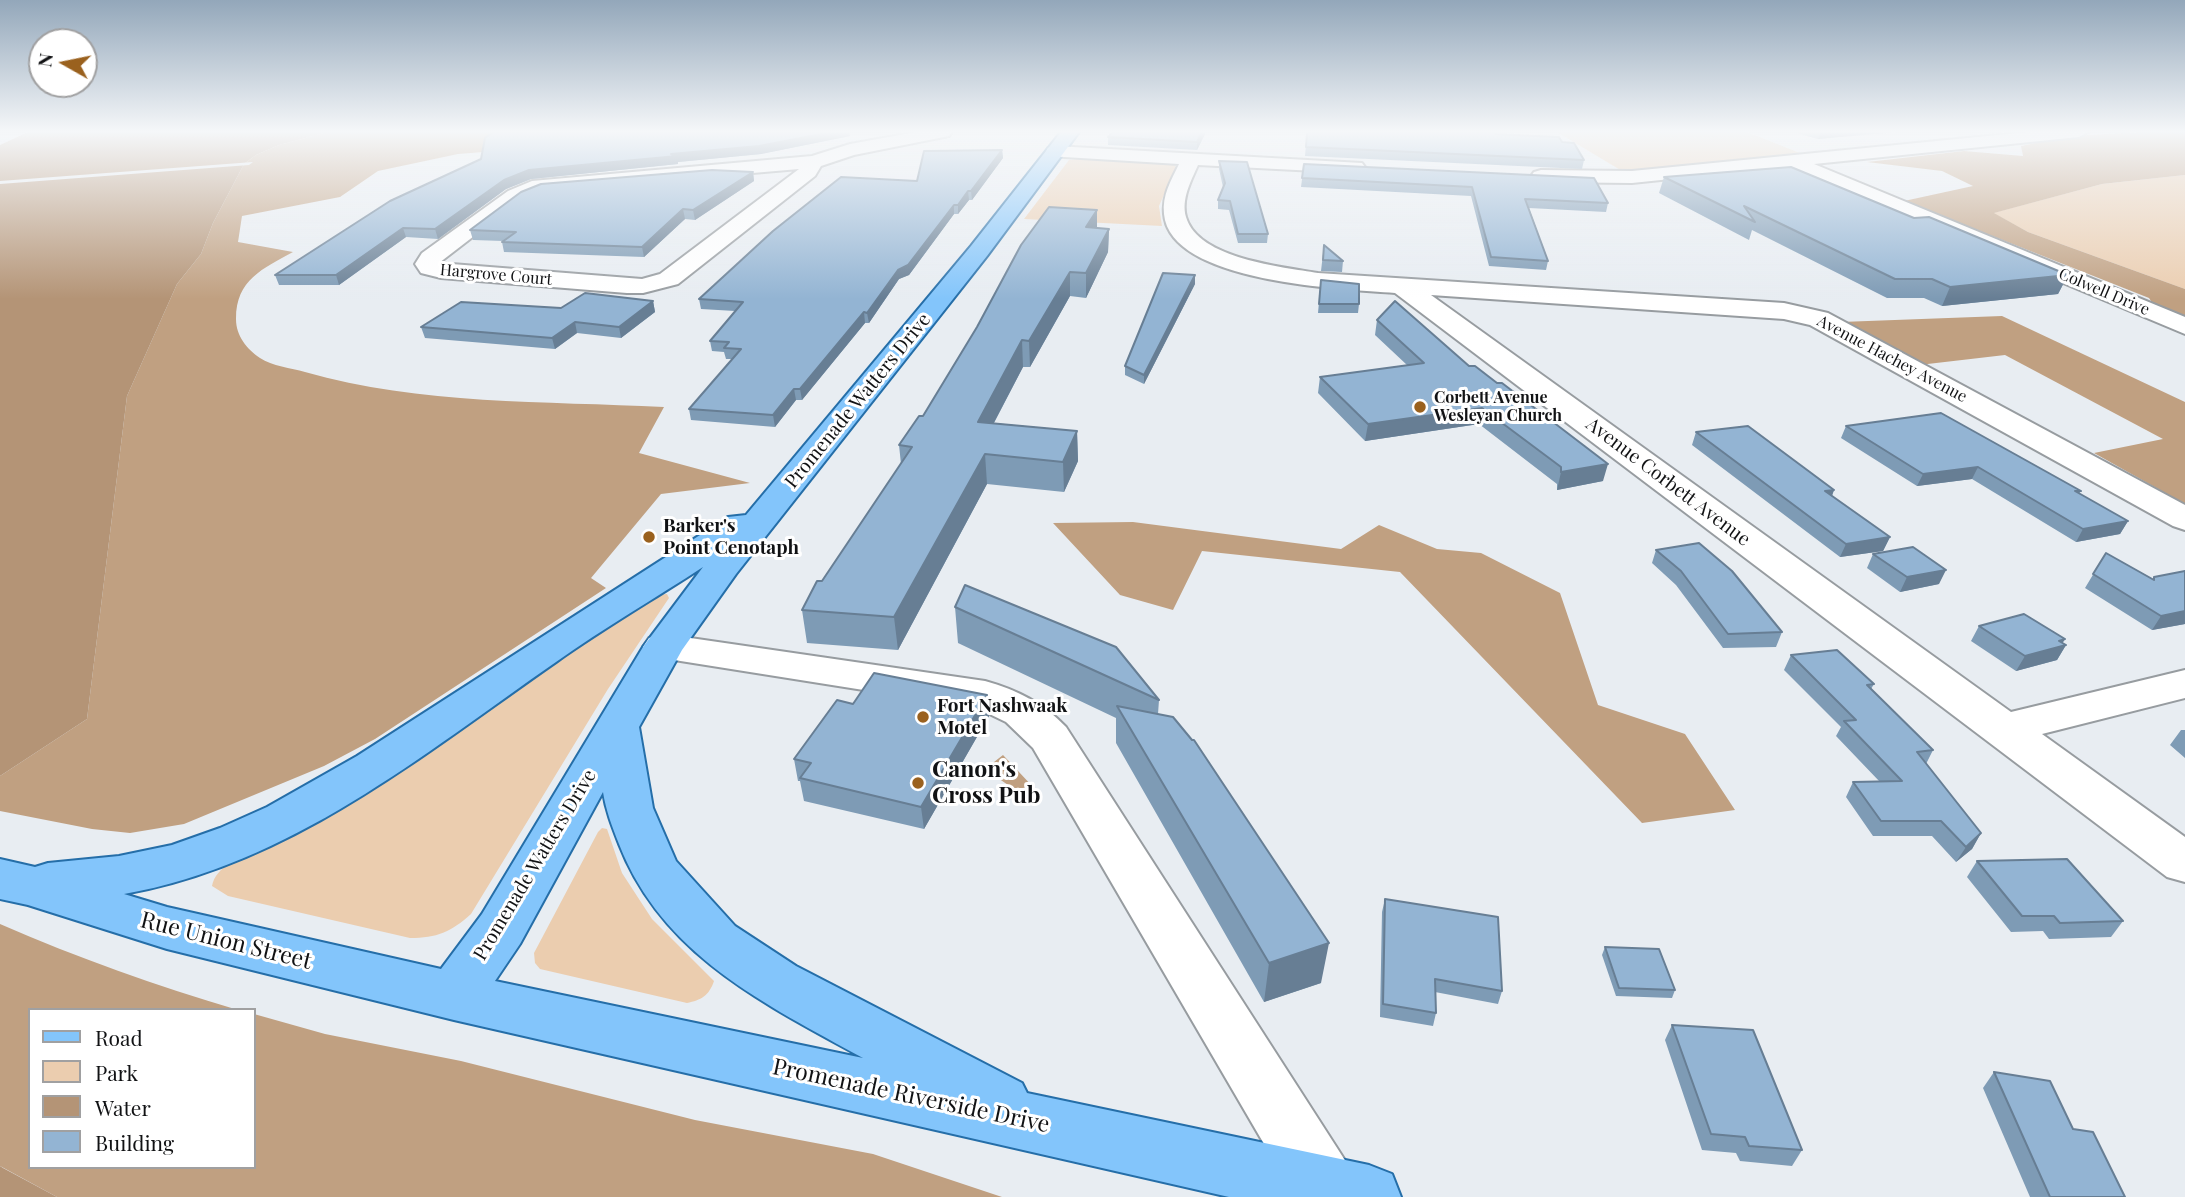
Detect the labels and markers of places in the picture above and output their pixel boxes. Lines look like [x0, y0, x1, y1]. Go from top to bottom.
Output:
place label: Corbett Avenue Wesleyan Church [1434, 388, 1562, 426]
marker: Corbett Avenue Wesleyan Church [1412, 399, 1428, 415]
place label: Barker's Point Cenotaph [663, 515, 799, 559]
marker: Barker's Point Cenotaph [641, 529, 657, 545]
place label: Fort Nashwaak Motel [937, 695, 1067, 739]
marker: Fort Nashwaak Motel [915, 709, 931, 725]
place label: Canon's Cross Pub [932, 756, 1040, 810]
marker: Canon's Cross Pub [910, 775, 926, 791]

